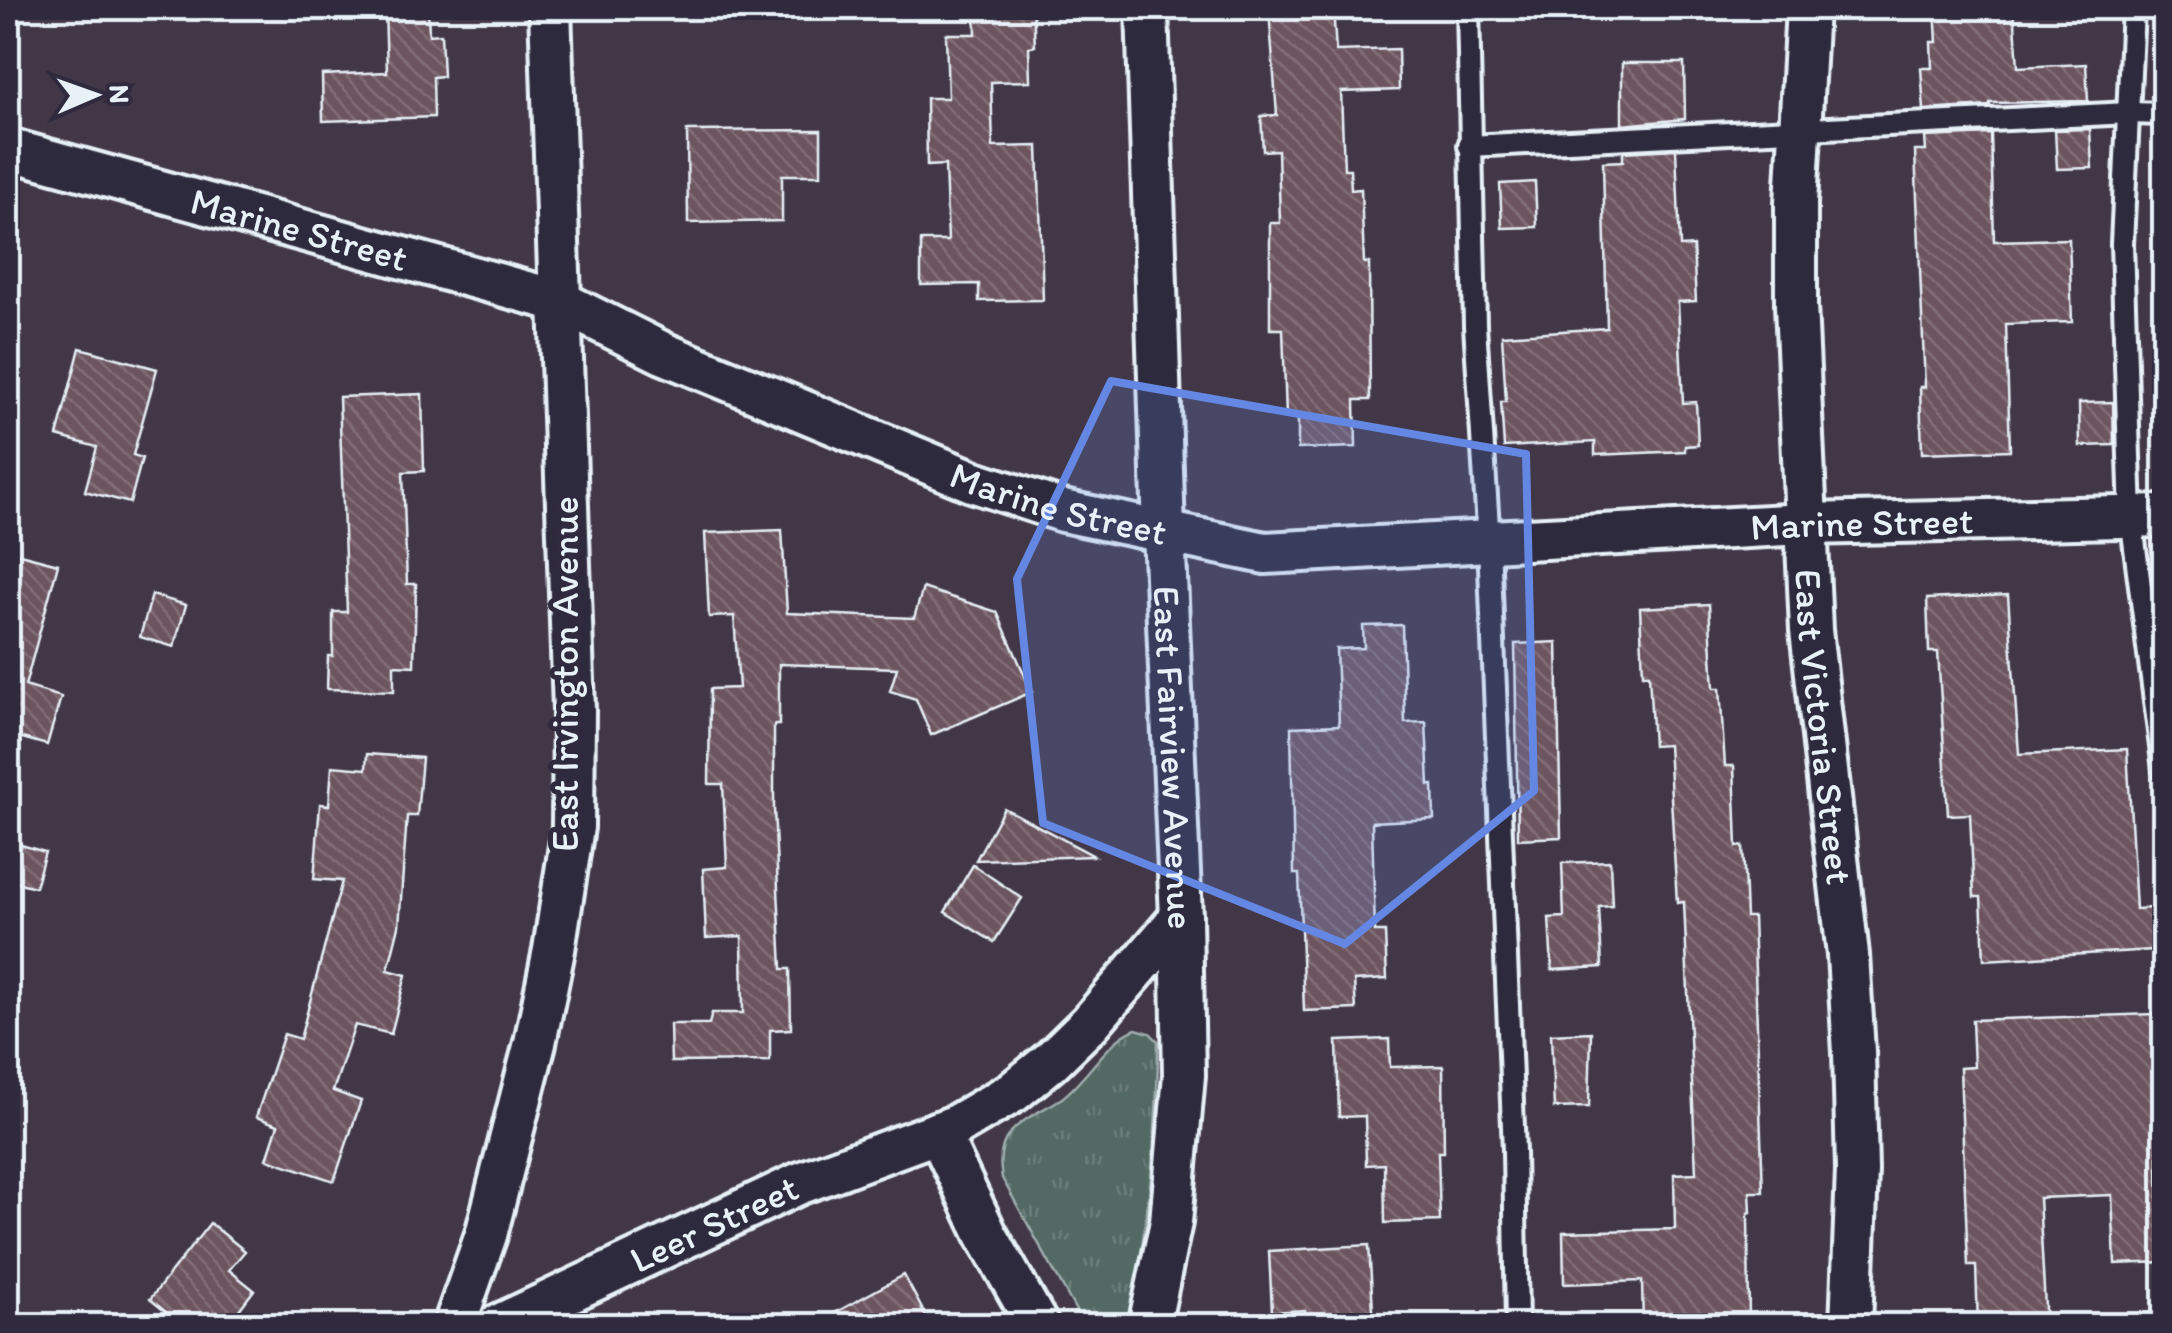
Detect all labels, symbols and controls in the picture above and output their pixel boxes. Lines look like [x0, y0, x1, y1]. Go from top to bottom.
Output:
north arrow [45, 45, 145, 145]
text: N [103, 84, 137, 104]
street label: Marine Street [186, 178, 413, 281]
street label: Marine Street [943, 451, 1171, 555]
street label: East Irvington Avenue [542, 496, 588, 852]
street label: Marine Street [1749, 497, 1974, 550]
street label: East Victoria Street [1785, 568, 1863, 887]
street label: East Fairview Avenue [1143, 585, 1204, 930]
street label: Leer Street [623, 1164, 805, 1283]

